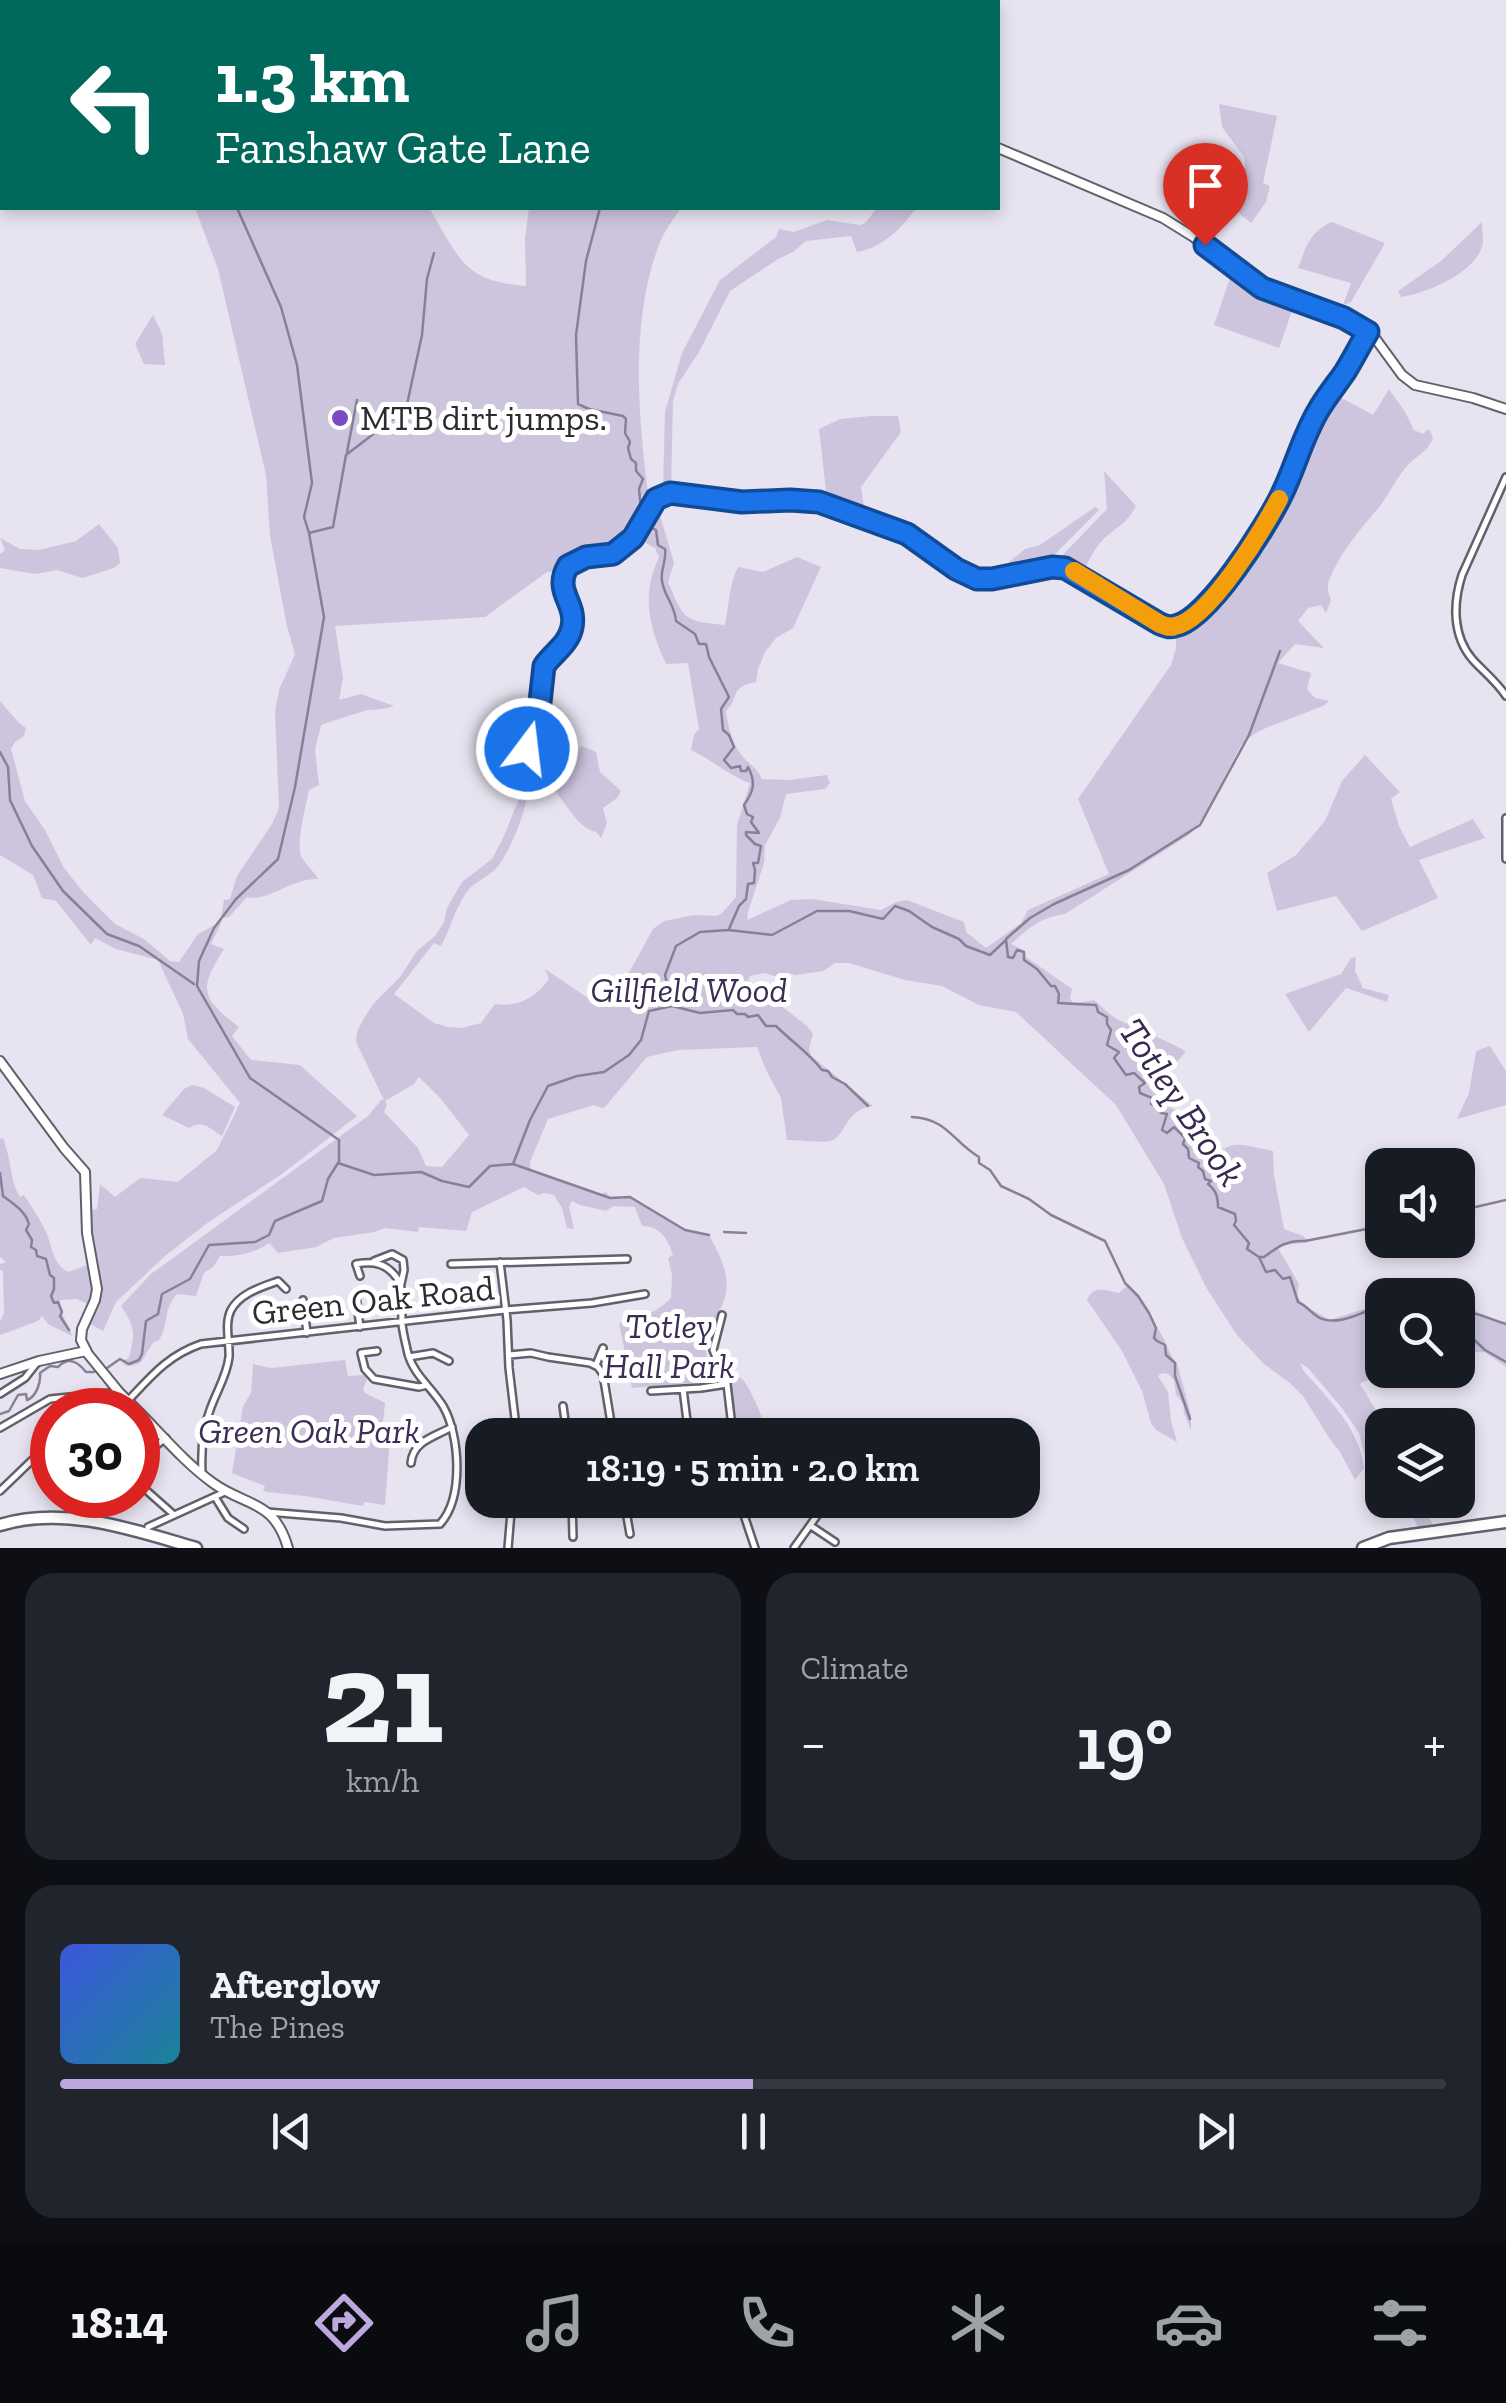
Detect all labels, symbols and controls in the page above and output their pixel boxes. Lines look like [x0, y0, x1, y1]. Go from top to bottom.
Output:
text: 1.3 km [215, 36, 410, 120]
icon: left [50, 40, 180, 170]
text: Fanshaw Gate Lane [215, 121, 591, 175]
pin [1163, 143, 1248, 246]
icon: arrive [1178, 158, 1233, 213]
place label: MTB dirt jumps. [360, 397, 607, 439]
marker: MTB dirt jumps. [329, 407, 351, 429]
position arrow [475, 697, 579, 801]
park label: Gillfield Wood [591, 969, 787, 1011]
water label: Totley Brook [1109, 1010, 1255, 1194]
map controls [1365, 1148, 1475, 1518]
button: sound [1365, 1148, 1475, 1258]
street label: Green Oak Road [250, 1266, 496, 1334]
button: search [1365, 1278, 1475, 1388]
park label: Totley Hall Park [603, 1305, 735, 1387]
speed limit sign: 30 [30, 1388, 160, 1518]
button: layers [1365, 1408, 1475, 1518]
park label: Green Oak Park [198, 1410, 420, 1452]
text: 18:19 · 5 min · 2.0 km [586, 1445, 919, 1491]
text: 21 [322, 1619, 444, 1775]
text: Climate [801, 1649, 909, 1687]
text: 19° [1076, 1698, 1173, 1788]
text: − [801, 1710, 826, 1776]
text: + [1423, 1710, 1446, 1776]
text: km/h [346, 1762, 419, 1800]
text: Afterglow [210, 1962, 380, 2008]
text: The Pines [210, 2008, 345, 2046]
icon: previous [264, 2104, 319, 2159]
icon: pause [726, 2104, 781, 2159]
icon: next [1188, 2104, 1243, 2159]
icon: directions [309, 2288, 379, 2358]
icon: music [520, 2288, 590, 2358]
icon: phone [732, 2288, 802, 2358]
icon: climate [943, 2288, 1013, 2358]
icon: car [1154, 2288, 1224, 2358]
icon: filters [1365, 2288, 1435, 2358]
text: 18:14 [71, 2296, 168, 2350]

